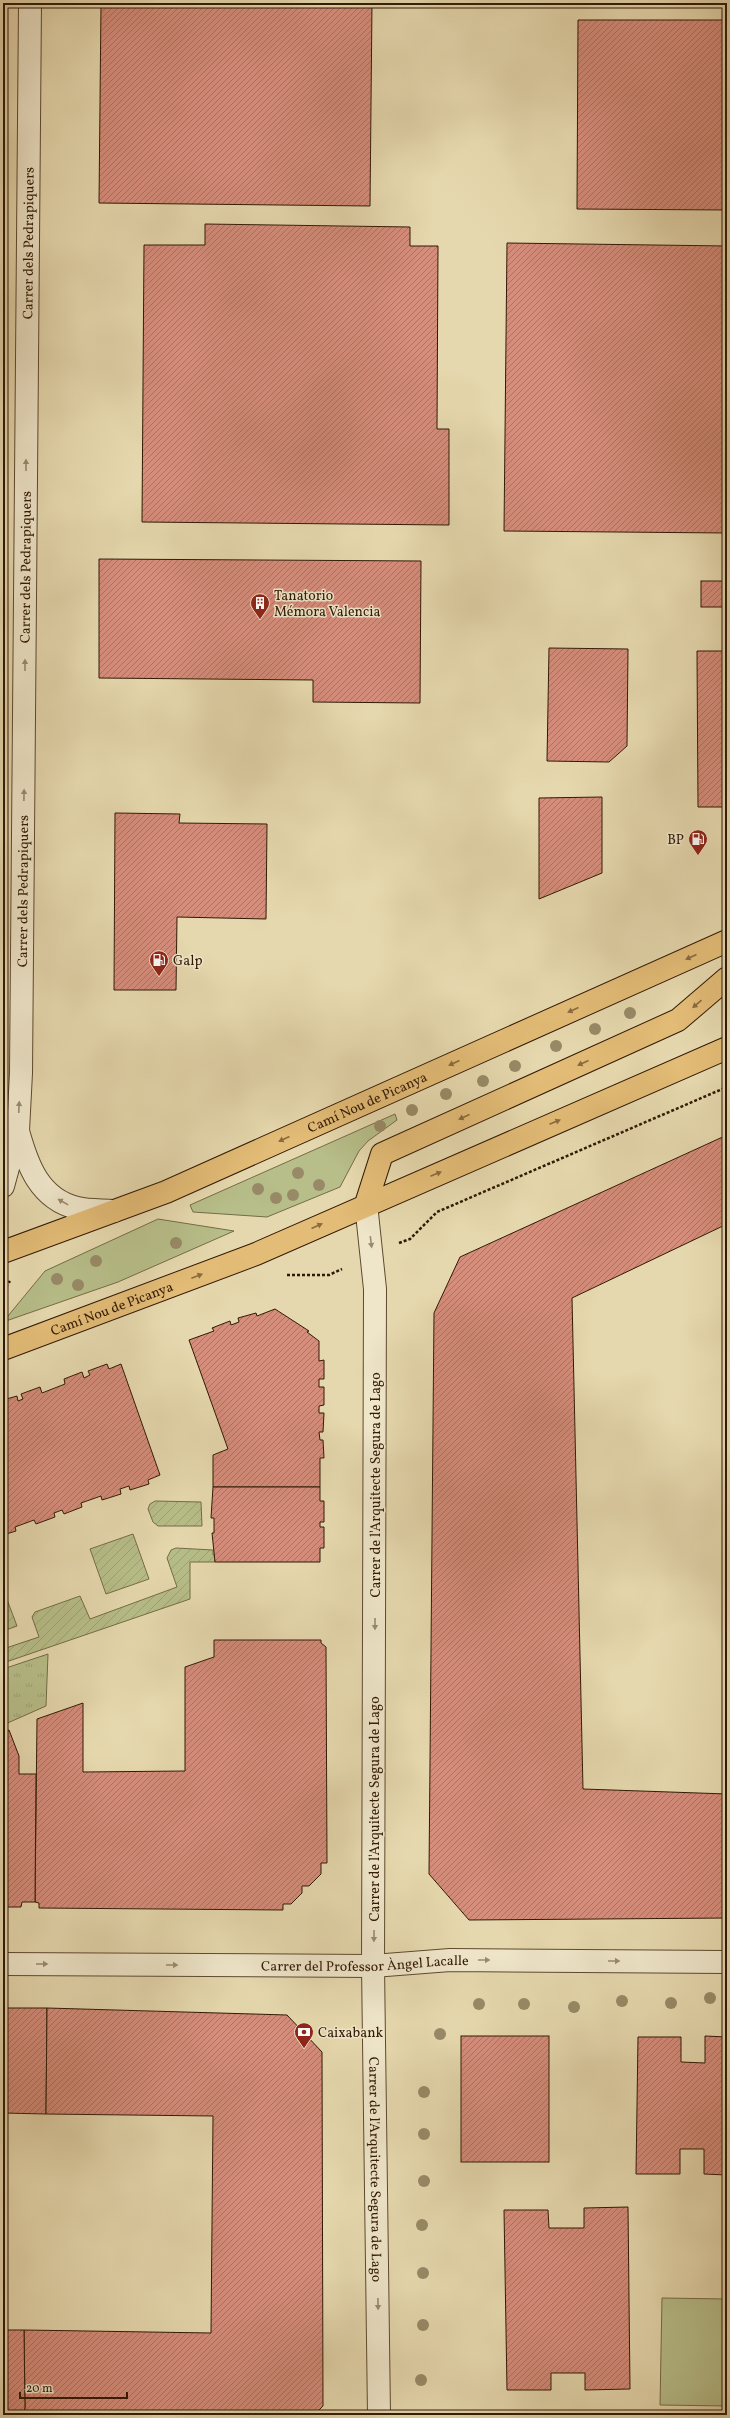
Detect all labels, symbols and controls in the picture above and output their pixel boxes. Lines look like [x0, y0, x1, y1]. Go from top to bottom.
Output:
street label: Carrer dels Pedrapiquers [19, 167, 40, 319]
one-way arrow [23, 458, 29, 471]
street label: Carrer dels Pedrapiquers [17, 491, 37, 643]
place label: Tanatorio Mémora Valencia [274, 587, 380, 622]
building icon: Tanatorio Mémora Valencia [249, 592, 271, 620]
one-way arrow [22, 658, 28, 671]
one-way arrow [20, 789, 27, 801]
street label: Carrer dels Pedrapiquers [14, 815, 34, 967]
fuel station icon: BP [687, 828, 709, 856]
place label: BP [667, 831, 684, 850]
fuel station icon: Galp [148, 949, 170, 977]
place label: Galp [173, 952, 202, 971]
one-way arrow [686, 954, 697, 960]
one-way arrow [692, 999, 703, 1008]
one-way arrow [567, 1007, 578, 1013]
one-way arrow [448, 1060, 460, 1066]
one-way arrow [577, 1060, 588, 1066]
street label: Camí Nou de Picanya [305, 1068, 431, 1139]
one-way arrow [16, 1101, 23, 1113]
one-way arrow [459, 1114, 470, 1120]
one-way arrow [550, 1119, 561, 1125]
one-way arrow [279, 1136, 290, 1142]
one-way arrow [430, 1170, 442, 1176]
one-way arrow [57, 1199, 69, 1205]
one-way arrow [311, 1223, 322, 1229]
one-way arrow [368, 1236, 374, 1248]
one-way arrow [191, 1272, 203, 1278]
street label: Camí Nou de Picanya [48, 1278, 176, 1341]
street label: Carrer de l'Arquitecte Segura de Lago [367, 1372, 386, 1598]
one-way arrow [372, 1618, 378, 1631]
street label: Carrer de l'Arquitecte Segura de Lago [366, 1696, 385, 1922]
one-way arrow [370, 1930, 377, 1942]
street label: Carrer del Professor Àngel Lacalle [261, 1952, 469, 1977]
one-way arrow [478, 1957, 491, 1963]
one-way arrow [608, 1958, 621, 1964]
one-way arrow [36, 1961, 49, 1967]
one-way arrow [166, 1962, 179, 1968]
bank icon: Caixabank [293, 2021, 315, 2049]
place label: Caixabank [318, 2024, 384, 2043]
street label: Carrer de l'Arquitecte Segura de Lago [363, 2057, 385, 2282]
one-way arrow [375, 2298, 381, 2311]
scale bar [20, 2374, 127, 2400]
text: 20 m [26, 2381, 53, 2397]

